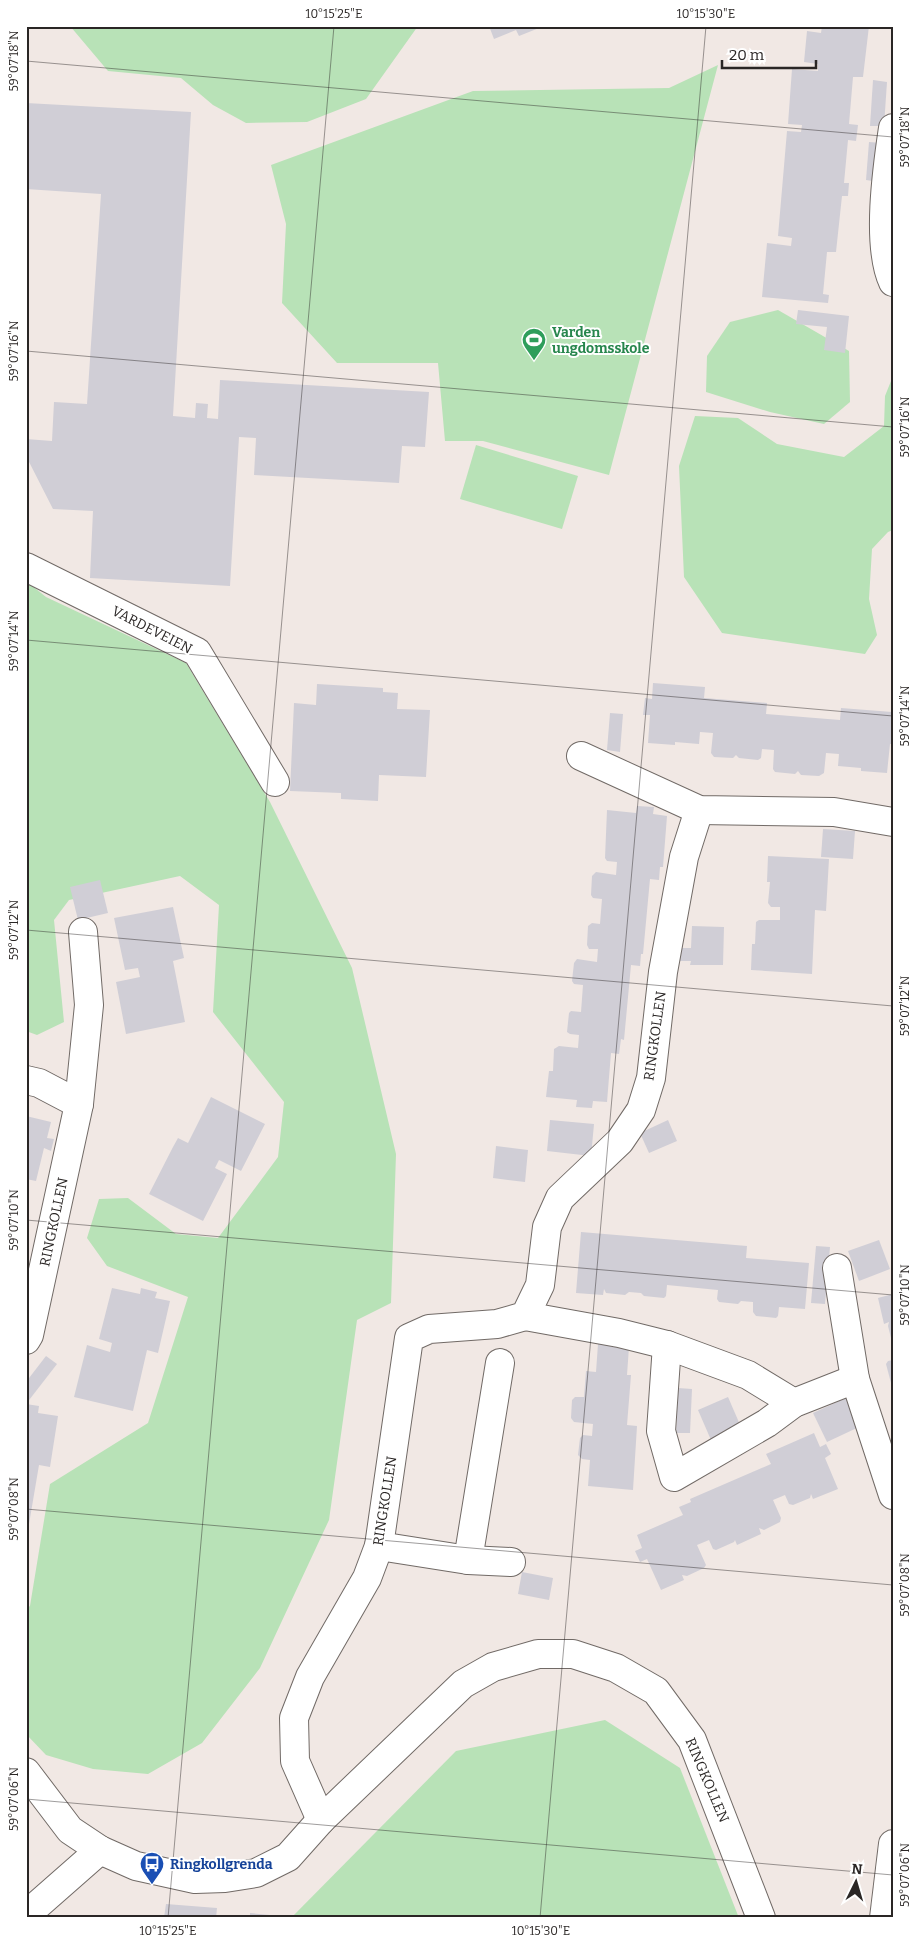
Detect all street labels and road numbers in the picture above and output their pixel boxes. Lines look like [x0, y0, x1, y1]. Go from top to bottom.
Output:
street label: VARDEVEIEN [109, 602, 195, 658]
street label: RINGKOLLEN [640, 990, 670, 1082]
street label: RINGKOLLEN [36, 1176, 72, 1268]
street label: RINGKOLLEN [370, 1455, 400, 1547]
street label: RINGKOLLEN [682, 1735, 732, 1825]

